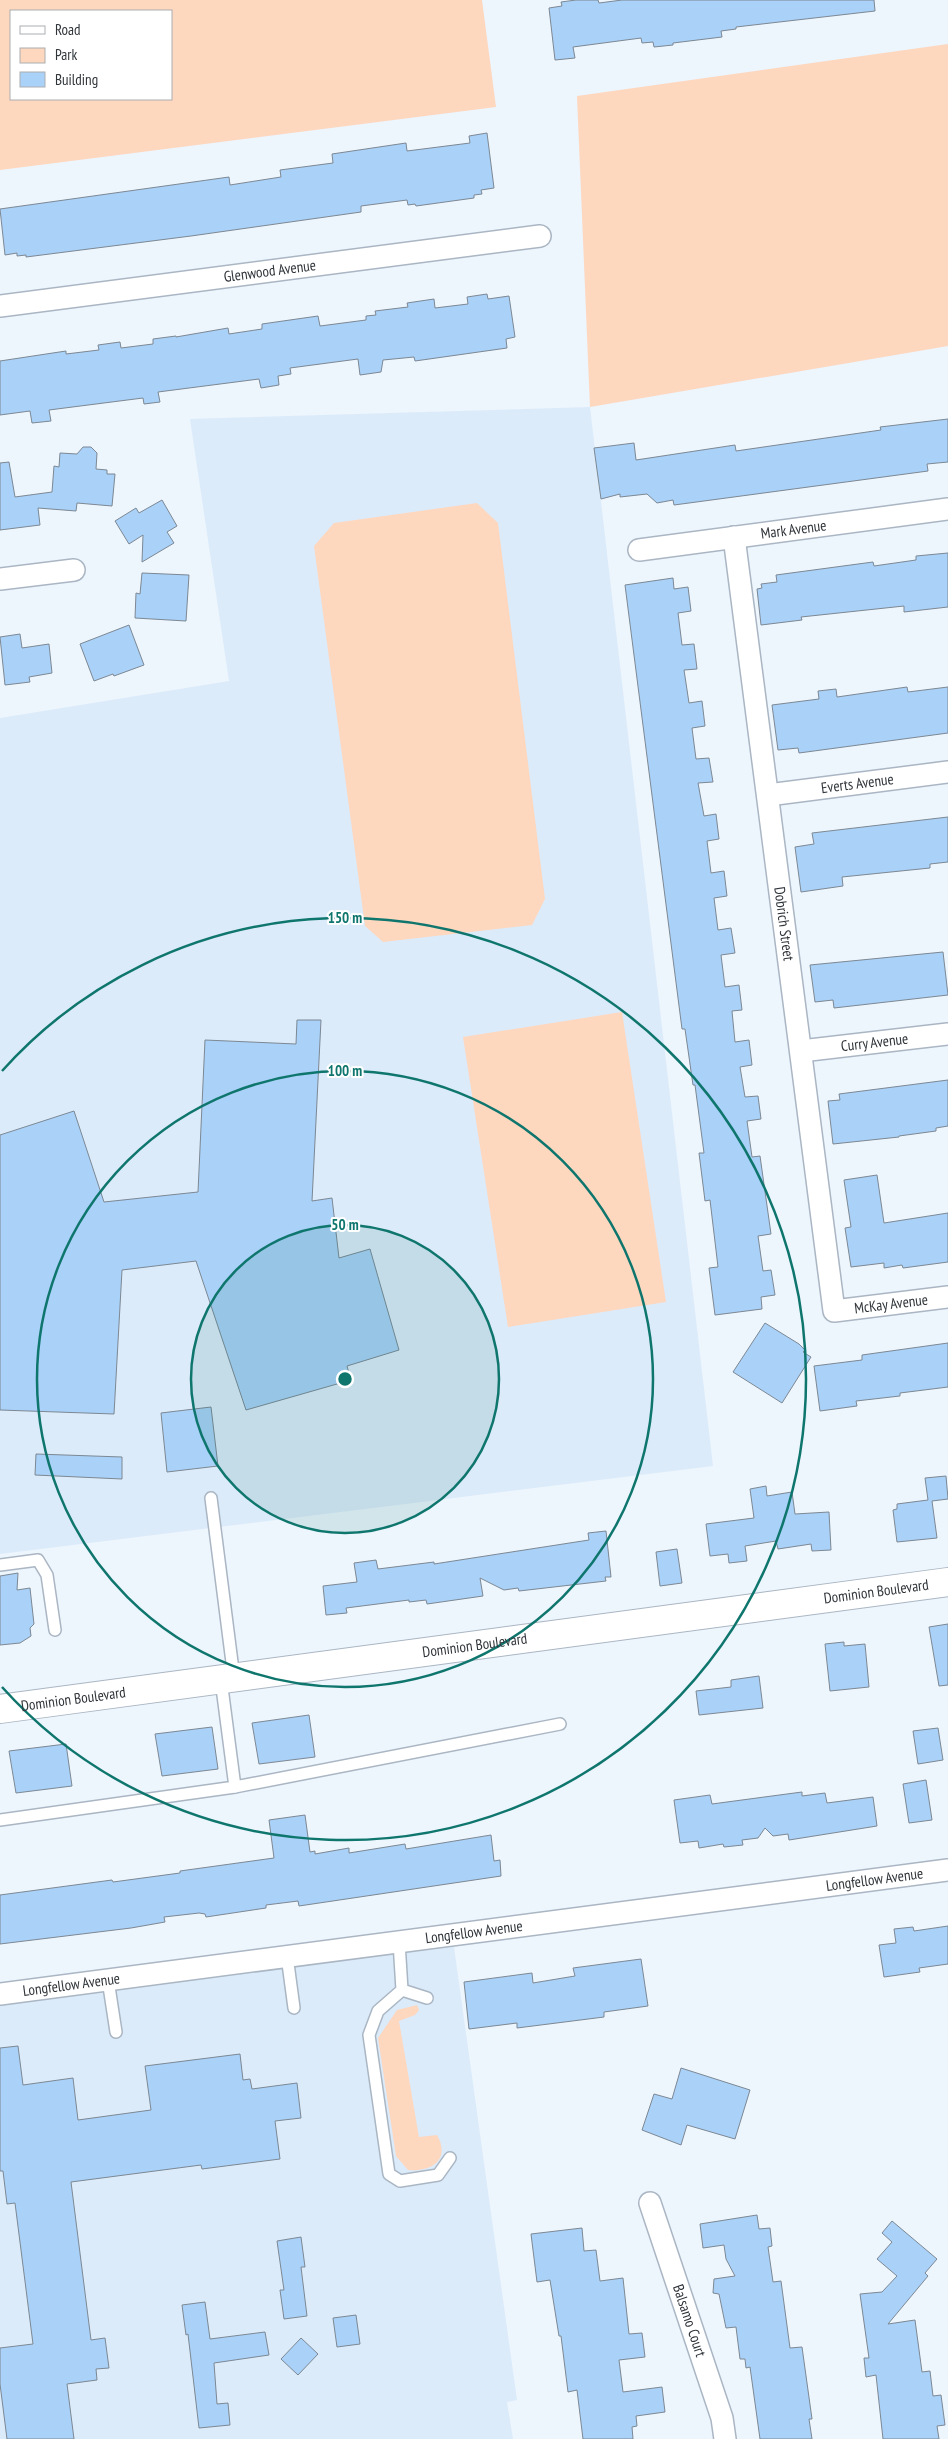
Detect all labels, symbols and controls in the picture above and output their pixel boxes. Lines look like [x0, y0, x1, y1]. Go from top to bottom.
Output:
legend [10, 10, 172, 100]
text: Road [55, 20, 81, 39]
text: Park [55, 45, 77, 64]
text: Building [55, 70, 98, 89]
street label: Glenwood Avenue [223, 255, 317, 286]
street label: Mark Avenue [760, 515, 828, 543]
street label: Everts Avenue [820, 769, 895, 797]
street label: Dobrich Street [770, 886, 799, 962]
text: 150 m [328, 908, 362, 927]
street label: Curry Avenue [840, 1029, 909, 1055]
text: 100 m [328, 1061, 362, 1080]
text: 50 m [331, 1215, 359, 1234]
street label: McKay Avenue [853, 1290, 929, 1317]
centre of rings [336, 1370, 354, 1388]
street label: Dominion Boulevard [823, 1575, 930, 1608]
street label: Dominion Boulevard [421, 1628, 528, 1661]
street label: Dominion Boulevard [20, 1682, 127, 1715]
street label: Longfellow Avenue [825, 1863, 924, 1895]
street label: Longfellow Avenue [424, 1916, 524, 1947]
street label: Longfellow Avenue [22, 1968, 121, 2000]
street label: Balsamo Court [669, 2282, 711, 2359]

